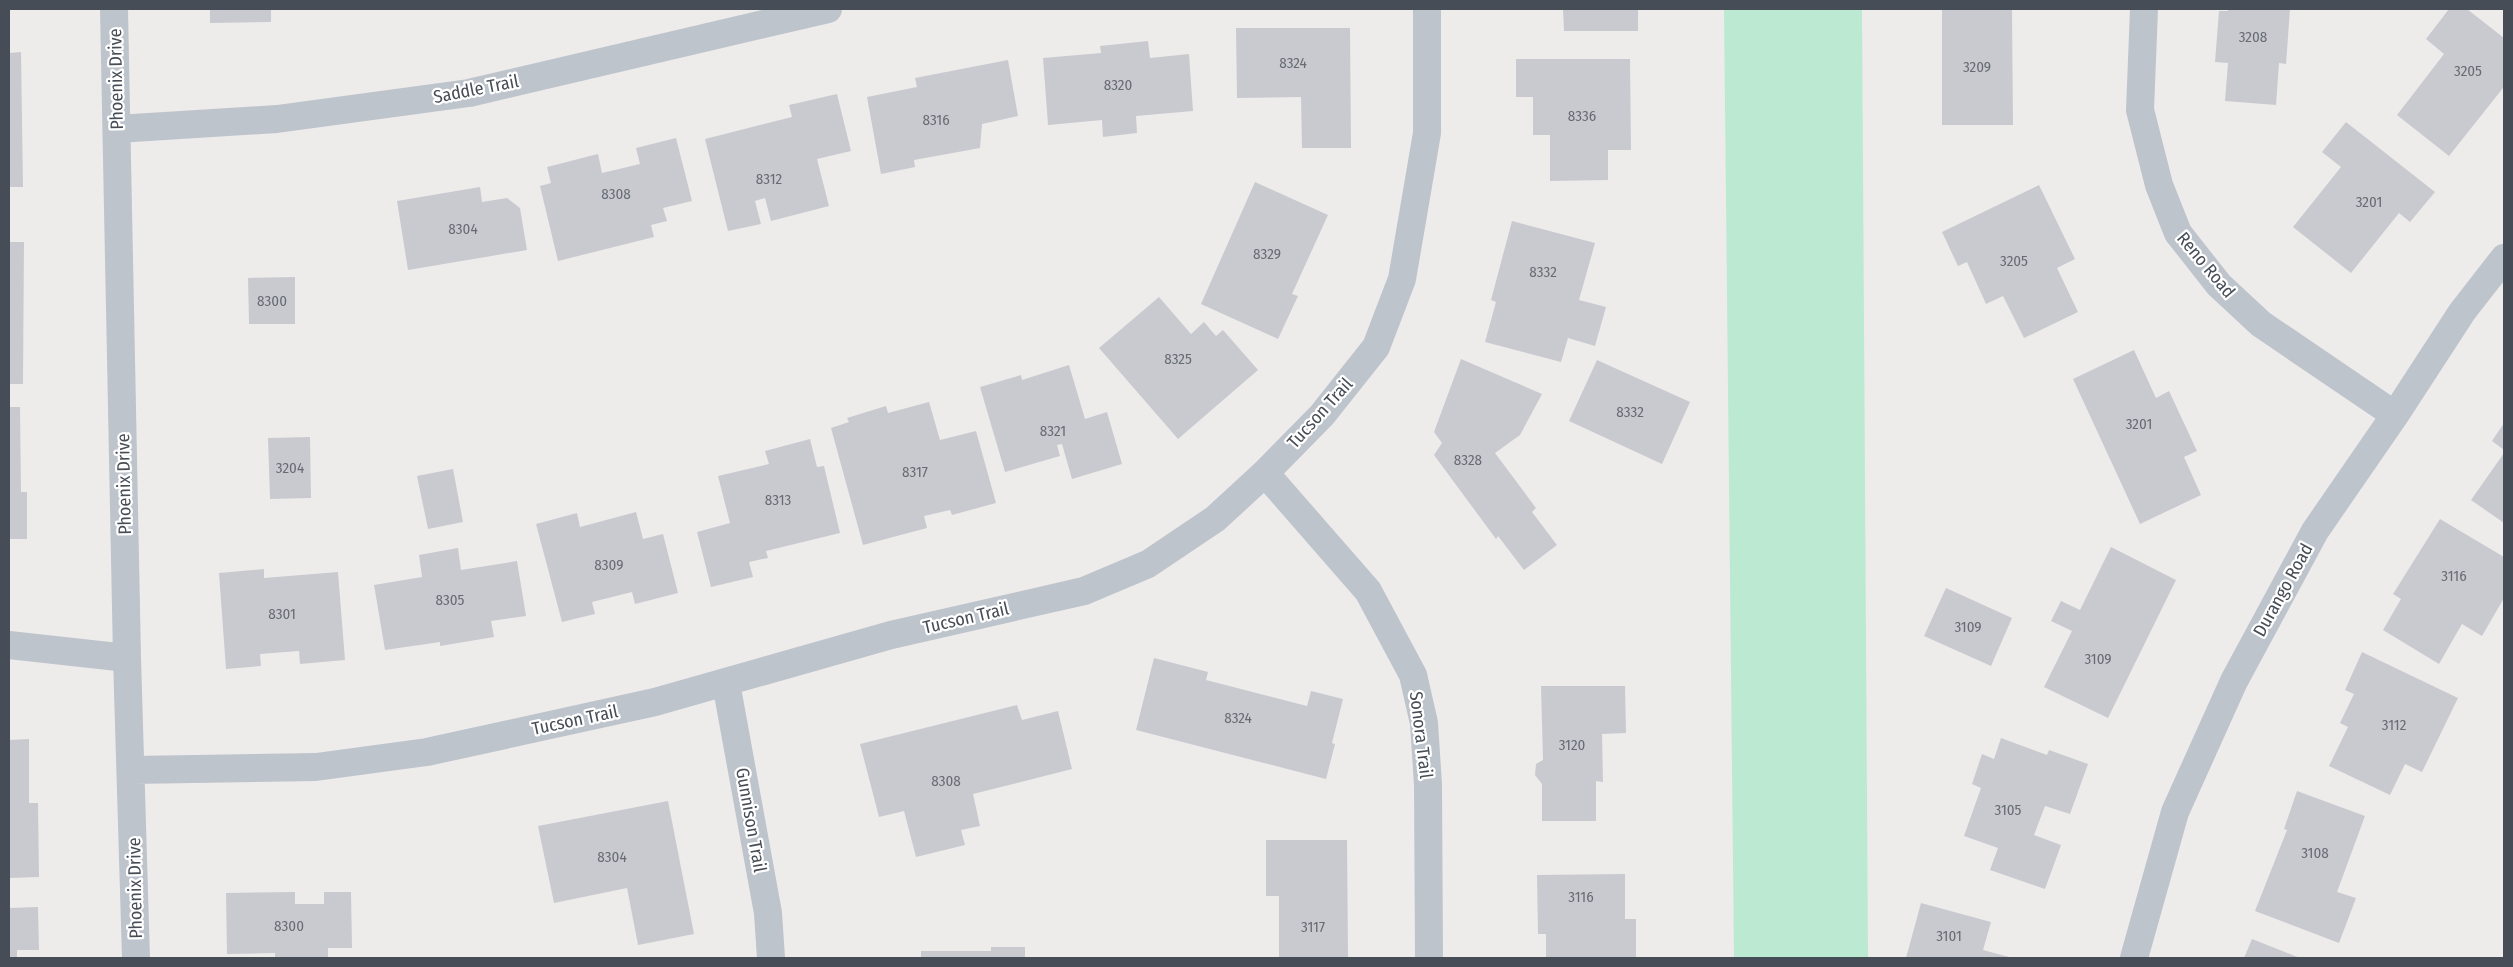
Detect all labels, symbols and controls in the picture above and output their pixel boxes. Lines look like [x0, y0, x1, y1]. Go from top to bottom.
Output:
street label: Phoenix Drive [104, 28, 128, 130]
house number: 3208 [2239, 28, 2267, 46]
house number: 8324 [1279, 54, 1307, 72]
house number: 3209 [1963, 58, 1991, 76]
house number: 3205 [2454, 62, 2482, 80]
street label: Saddle Trail [431, 70, 521, 108]
house number: 8320 [1104, 76, 1132, 94]
house number: 8336 [1568, 107, 1596, 125]
house number: 8316 [922, 111, 950, 129]
house number: 8312 [756, 170, 783, 188]
house number: 8308 [601, 185, 631, 203]
house number: 3201 [2356, 193, 2382, 211]
house number: 8304 [448, 220, 478, 238]
street label: Reno Road [2172, 228, 2240, 302]
house number: 8329 [1253, 245, 1281, 263]
house number: 3205 [2000, 252, 2028, 270]
house number: 8332 [1529, 263, 1557, 281]
house number: 8300 [257, 292, 287, 310]
house number: 8325 [1164, 350, 1192, 368]
street label: Tucson Trail [1283, 373, 1358, 453]
house number: 8332 [1616, 403, 1644, 421]
house number: 3201 [2126, 415, 2152, 433]
house number: 8321 [1040, 422, 1066, 440]
street label: Phoenix Drive [112, 433, 136, 535]
house number: 8328 [1454, 451, 1482, 469]
house number: 3204 [276, 459, 304, 477]
house number: 8317 [902, 463, 928, 481]
house number: 8313 [765, 491, 791, 509]
street label: Durango Road [2248, 540, 2318, 640]
house number: 8309 [594, 556, 624, 574]
house number: 3116 [2441, 567, 2467, 585]
house number: 8305 [436, 591, 465, 609]
street label: Tucson Trail [921, 597, 1011, 639]
house number: 8301 [268, 605, 296, 623]
house number: 3109 [1954, 618, 1982, 636]
house number: 3109 [2084, 650, 2112, 668]
street label: Sonora Trail [1405, 690, 1437, 780]
street label: Tucson Trail [530, 700, 620, 740]
house number: 8324 [1224, 709, 1252, 727]
house number: 3112 [2382, 716, 2407, 734]
house number: 3120 [1559, 736, 1585, 754]
street label: Gunnison Trail [731, 766, 771, 874]
house number: 8308 [931, 772, 961, 790]
house number: 3105 [1995, 801, 2022, 819]
street label: Phoenix Drive [123, 837, 147, 939]
house number: 3108 [2301, 844, 2329, 862]
house number: 8304 [597, 848, 627, 866]
house number: 3116 [1568, 888, 1594, 906]
house number: 8300 [274, 917, 304, 935]
house number: 3117 [1301, 918, 1325, 936]
house number: 3101 [1936, 927, 1962, 945]

